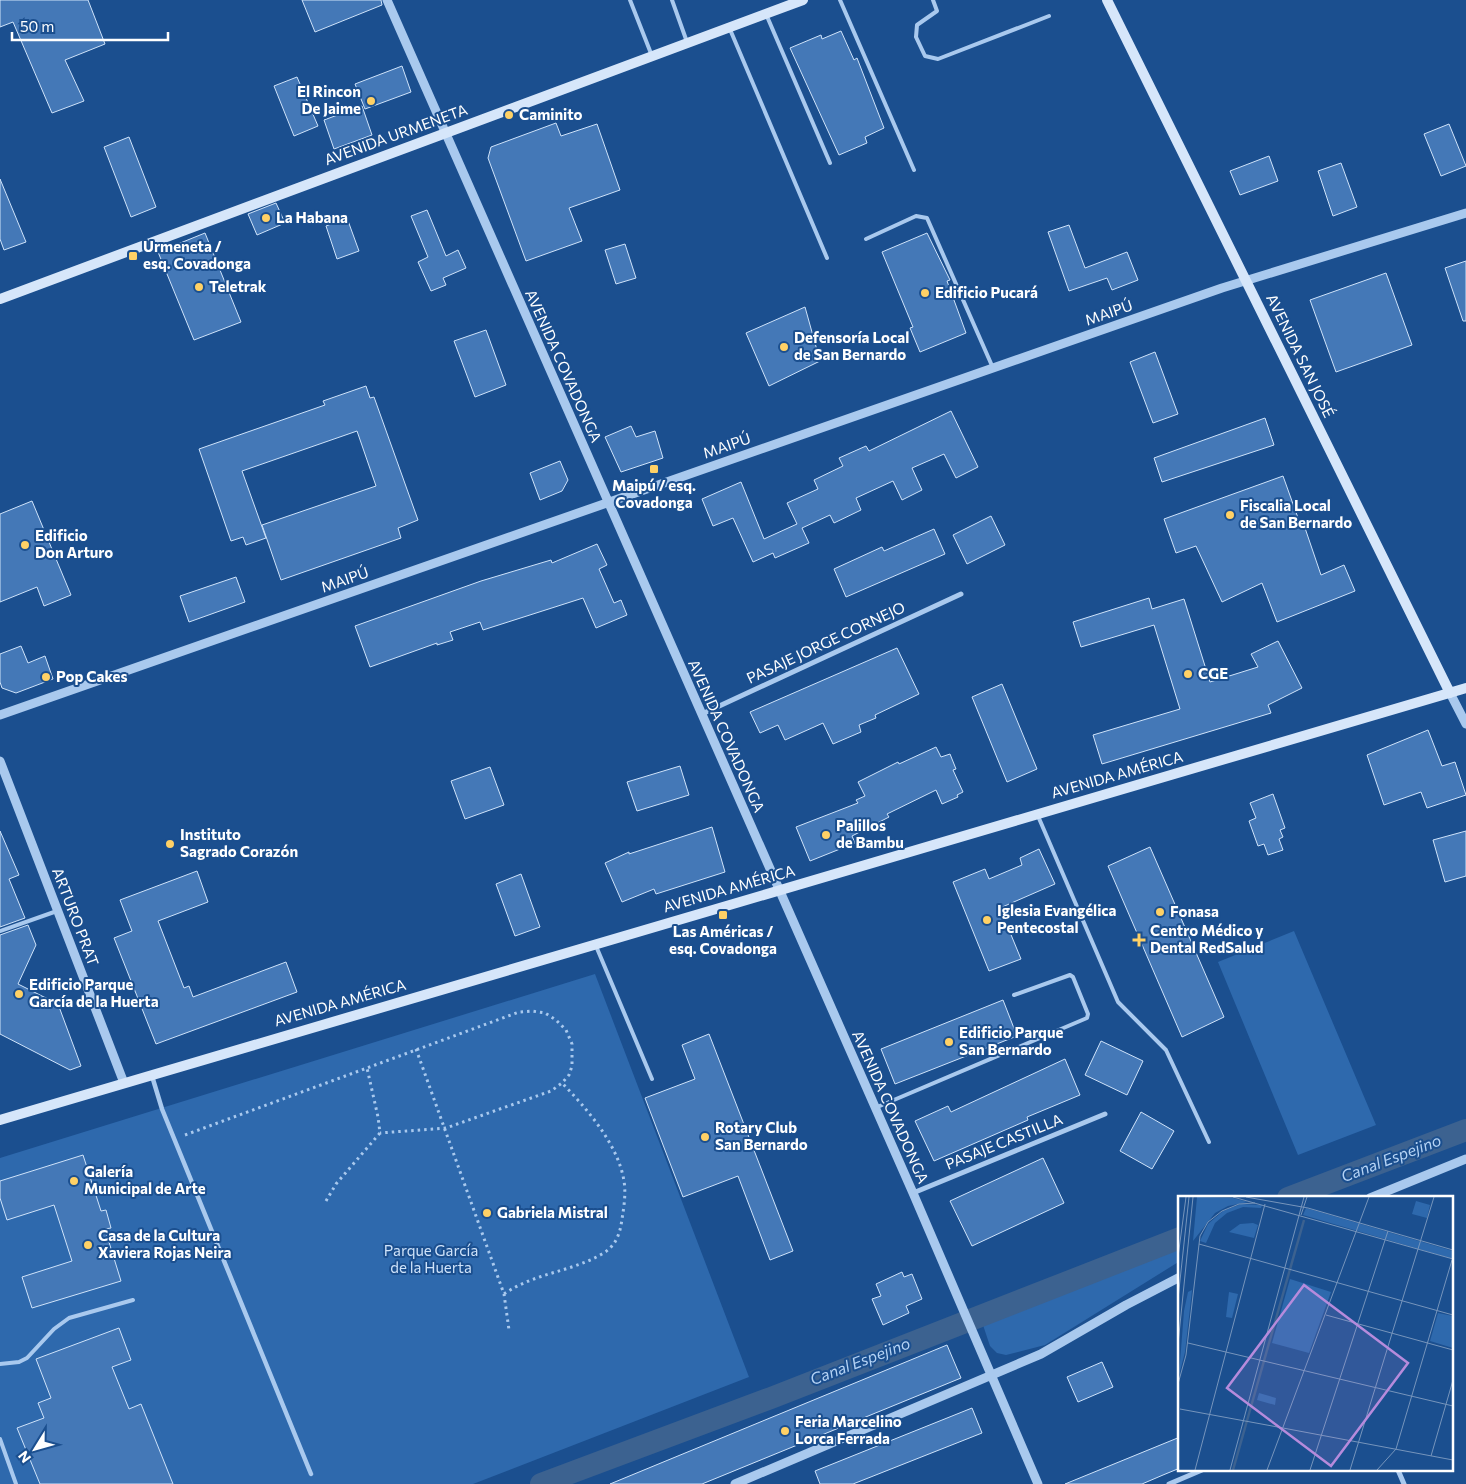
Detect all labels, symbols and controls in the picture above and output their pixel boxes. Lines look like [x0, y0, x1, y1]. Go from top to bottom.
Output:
scale bar [12, 10, 169, 42]
text: 50 m [20, 17, 54, 35]
place label: El Rincon De Jaime [297, 82, 361, 117]
marker: El Rincon De Jaime [365, 95, 377, 107]
street label: AVENIDA URMENETA [322, 100, 470, 168]
place label: Caminito [519, 105, 583, 123]
marker: Caminito [503, 109, 515, 121]
place label: La Habana [276, 208, 348, 226]
marker: La Habana [260, 212, 272, 224]
place label: Urmeneta / esq. Covadonga [143, 237, 251, 272]
marker: Urmeneta / esq. Covadonga [127, 250, 139, 262]
place label: Teletrak [209, 277, 267, 295]
marker: Teletrak [193, 281, 205, 293]
place label: Edificio Pucará [935, 283, 1038, 301]
street label: AVENIDA COVADONGA [522, 286, 606, 445]
marker: Edificio Pucará [919, 287, 931, 299]
street label: AVENIDA SAN JOSÉ [1263, 290, 1340, 420]
street label: MAIPÚ [1082, 295, 1135, 329]
place label: Defensoría Local de San Bernardo [794, 328, 909, 363]
marker: Defensoría Local de San Bernardo [778, 341, 790, 353]
street label: MAIPÚ [700, 428, 753, 462]
marker: Maipú / esq. Covadonga [648, 463, 660, 475]
place label: Maipú / esq. Covadonga [612, 476, 696, 511]
place label: Fiscalia Local de San Bernardo [1240, 496, 1352, 531]
marker: Fiscalia Local de San Bernardo [1224, 509, 1236, 521]
place label: Edificio Don Arturo [35, 526, 113, 561]
marker: Edificio Don Arturo [19, 539, 31, 551]
street label: MAIPÚ [318, 562, 371, 596]
street label: PASAJE JORGE CORNEJO [743, 597, 908, 687]
street label: AVENIDA COVADONGA [685, 656, 769, 815]
place label: CGE [1198, 664, 1228, 682]
place label: Pop Cakes [56, 667, 128, 685]
marker: CGE [1182, 668, 1194, 680]
marker: Pop Cakes [40, 671, 52, 683]
street label: AVENIDA AMÉRICA [1048, 746, 1185, 801]
place label: Palillos de Bambu [836, 816, 904, 851]
place label: Instituto Sagrado Corazón [180, 825, 298, 860]
marker: Palillos de Bambu [820, 829, 832, 841]
marker: Instituto Sagrado Corazón [164, 838, 176, 850]
street label: AVENIDA AMÉRICA [660, 860, 797, 915]
street label: ARTURO PRAT [49, 865, 103, 969]
place label: Iglesia Evangélica Pentecostal [997, 901, 1117, 936]
place label: Fonasa [1170, 902, 1219, 920]
marker: Fonasa [1154, 906, 1166, 918]
marker: Las Américas / esq. Covadonga [717, 909, 729, 921]
marker: Iglesia Evangélica Pentecostal [981, 914, 993, 926]
place label: Centro Médico y Dental RedSalud [1150, 921, 1264, 956]
place label: Las Américas / esq. Covadonga [669, 922, 777, 957]
marker: Centro Médico y Dental RedSalud [1132, 933, 1146, 947]
street label: AVENIDA AMÉRICA [271, 974, 408, 1029]
place label: Edificio Parque García de la Huerta [29, 975, 159, 1010]
marker: Edificio Parque García de la Huerta [13, 988, 25, 1000]
place label: Edificio Parque San Bernardo [959, 1023, 1063, 1058]
street label: AVENIDA COVADONGA [849, 1027, 933, 1186]
marker: Edificio Parque San Bernardo [943, 1036, 955, 1048]
street label: PASAJE CASTILLA [942, 1109, 1065, 1173]
place label: Rotary Club San Bernardo [715, 1118, 808, 1153]
water label: Canal Espejino [1338, 1130, 1444, 1185]
marker: Rotary Club San Bernardo [699, 1131, 711, 1143]
place label: Galería Municipal de Arte [84, 1162, 206, 1197]
marker: Galería Municipal de Arte [68, 1175, 80, 1187]
inset map [1178, 1196, 1454, 1472]
place label: Gabriela Mistral [497, 1203, 608, 1221]
marker: Gabriela Mistral [481, 1207, 493, 1219]
place label: Casa de la Cultura Xaviera Rojas Neira [98, 1226, 231, 1261]
marker: Casa de la Cultura Xaviera Rojas Neira [82, 1239, 94, 1251]
park label: Parque García de la Huerta [384, 1241, 478, 1276]
water label: Canal Espejino [807, 1333, 913, 1388]
place label: Feria Marcelino Lorca Ferrada [795, 1412, 902, 1447]
north arrow [10, 1424, 60, 1474]
marker: Feria Marcelino Lorca Ferrada [779, 1425, 791, 1437]
text: N [14, 1448, 34, 1466]

